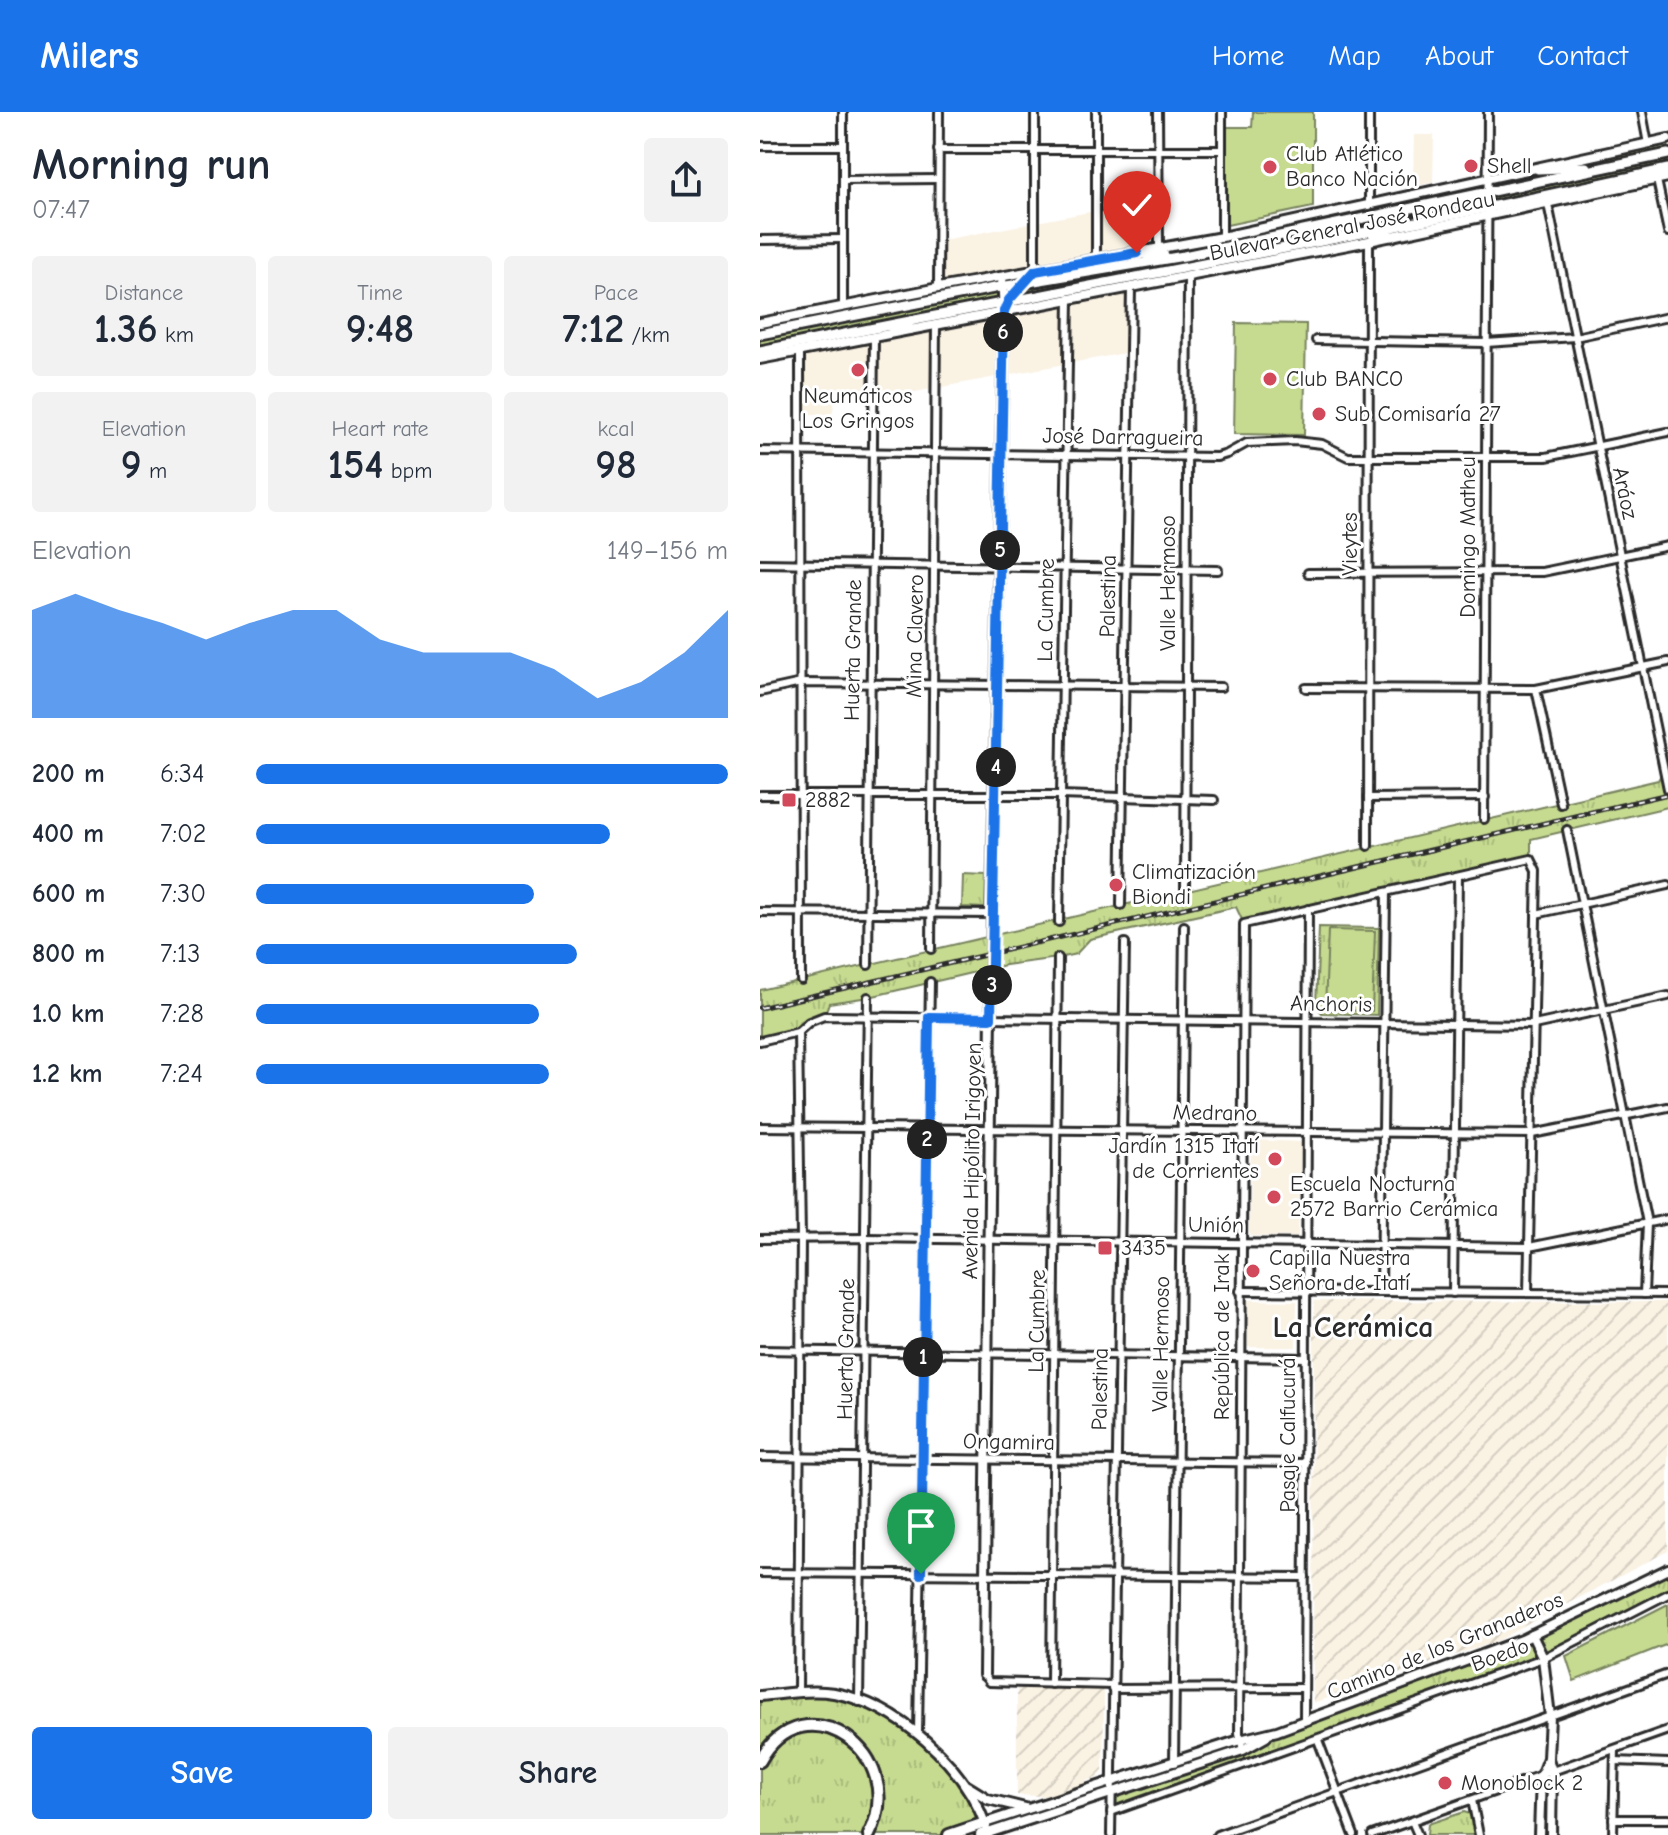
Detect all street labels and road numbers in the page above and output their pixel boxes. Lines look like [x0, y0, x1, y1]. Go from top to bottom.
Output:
street label: Bulevar General José Rondeau [1207, 186, 1497, 266]
street label: José Darragueira [1042, 423, 1204, 451]
street label: Domingo Matheu [1455, 456, 1481, 618]
street label: Aráoz [1607, 464, 1643, 522]
street label: Vieytes [1337, 512, 1363, 576]
street label: Valle Hermoso [1155, 515, 1181, 651]
street label: Palestina [1094, 555, 1122, 637]
street label: La Cumbre [1032, 558, 1060, 662]
street label: Mina Clavero [901, 574, 929, 698]
street label: Huerta Grande [839, 579, 867, 721]
street label: Anchoris [1290, 990, 1372, 1018]
street label: Avenida Hipólito Irigoyen [957, 1042, 987, 1280]
street label: Medrano [1172, 1099, 1258, 1127]
street label: Unión [1188, 1212, 1244, 1238]
street label: República de Irak [1209, 1253, 1235, 1420]
street label: La Cumbre [1023, 1269, 1051, 1373]
street label: Valle Hermoso [1147, 1276, 1175, 1412]
street label: Huerta Grande [832, 1278, 860, 1420]
street label: Palestina [1086, 1348, 1114, 1430]
street label: Pasaje Calfucurá [1275, 1357, 1301, 1513]
street label: Ongamira [963, 1428, 1055, 1456]
street label: Camino de los Granaderos [1323, 1587, 1567, 1705]
street label: Boedo [1468, 1633, 1532, 1677]

